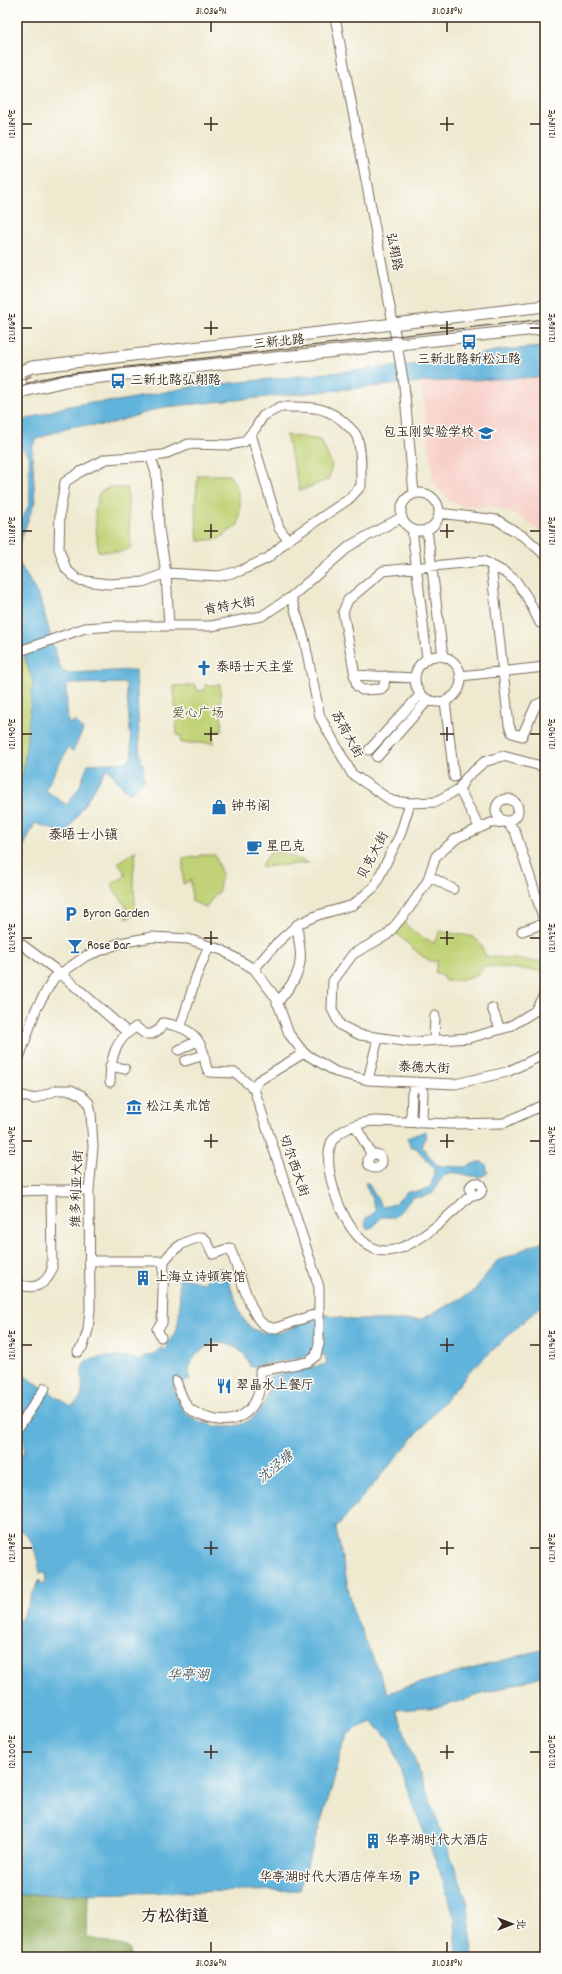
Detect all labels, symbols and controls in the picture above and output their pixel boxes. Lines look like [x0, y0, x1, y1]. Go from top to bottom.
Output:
text: 31.036°N [195, 5, 227, 19]
text: 31.038°N [432, 5, 462, 19]
text: 121.184°E [6, 109, 20, 138]
text: 121.184°E [546, 109, 560, 138]
street label: 弘翔路 [380, 231, 406, 273]
text: 121.186°E [6, 313, 20, 343]
text: 121.186°E [546, 313, 560, 343]
street label: 三新北路 [252, 331, 306, 355]
bus stop icon: 三新北路新松江路 [460, 333, 478, 351]
place label: 三新北路新松江路 [417, 351, 521, 370]
bus stop icon: 三新北路弘翔路 [109, 372, 127, 390]
place label: 三新北路弘翔路 [130, 372, 221, 391]
place label: 包玉刚实验学校 [383, 424, 474, 443]
school or university icon: 包玉刚实验学校 [477, 424, 495, 442]
text: 121.188°E [6, 516, 20, 545]
text: 121.188°E [546, 516, 560, 545]
street label: 肯特大街 [203, 593, 257, 621]
church icon: 泰晤士天主堂 [195, 659, 213, 677]
place label: 泰晤士天主堂 [216, 659, 294, 678]
park label: 爱心广场 [172, 705, 224, 724]
street label: 苏荷大街 [325, 708, 367, 762]
text: 121.190°E [6, 718, 20, 749]
text: 121.190°E [546, 718, 560, 749]
shop icon: 钟书阁 [210, 798, 228, 816]
place label: 钟书阁 [231, 798, 270, 817]
district label: 泰晤士小镇 [48, 826, 118, 846]
street label: 贝克大街 [353, 829, 395, 883]
cafe icon: 星巴克 [245, 838, 263, 856]
place label: 星巴克 [266, 838, 305, 857]
parking icon: Byron Garden [62, 905, 80, 923]
place label: Byron Garden [83, 905, 149, 924]
text: 121.192°E [6, 923, 20, 953]
text: 121.192°E [546, 923, 560, 953]
bar icon: Rose Bar [66, 937, 84, 955]
place label: Rose Bar [87, 937, 131, 956]
street label: 泰德大街 [398, 1059, 450, 1079]
museum icon: 松江美术馆 [125, 1098, 143, 1116]
place label: 松江美术馆 [146, 1098, 211, 1117]
text: 121.194°E [6, 1126, 20, 1156]
text: 121.194°E [546, 1126, 560, 1156]
street label: 切尔西大街 [273, 1132, 313, 1200]
street label: 维多利亚大街 [67, 1150, 89, 1228]
building icon: 上海立诗顿宾馆 [134, 1269, 152, 1287]
place label: 上海立诗顿宾馆 [155, 1269, 246, 1288]
text: 121.196°E [6, 1330, 20, 1360]
text: 121.196°E [546, 1330, 560, 1360]
restaurant icon: 翠晶水上餐厅 [215, 1377, 233, 1395]
place label: 翠晶水上餐厅 [236, 1377, 314, 1396]
water label: 沈泾塘 [253, 1446, 300, 1489]
text: 121.198°E [6, 1533, 20, 1562]
text: 121.198°E [546, 1533, 560, 1562]
water label: 华亭湖 [167, 1666, 211, 1686]
text: 121.200°E [6, 1735, 20, 1769]
text: 121.200°E [546, 1735, 560, 1769]
building icon: 华亭湖时代大酒店 [364, 1832, 382, 1850]
place label: 华亭湖时代大酒店 [385, 1832, 489, 1851]
place label: 华亭湖时代大酒店停车场 [259, 1869, 402, 1888]
parking icon: 华亭湖时代大酒店停车场 [405, 1869, 423, 1887]
north arrow [492, 1904, 532, 1944]
district label: 方松街道 [141, 1906, 209, 1930]
text: 北 [512, 1919, 528, 1930]
text: 31.036°N [195, 1957, 227, 1971]
text: 31.038°N [432, 1957, 462, 1971]

